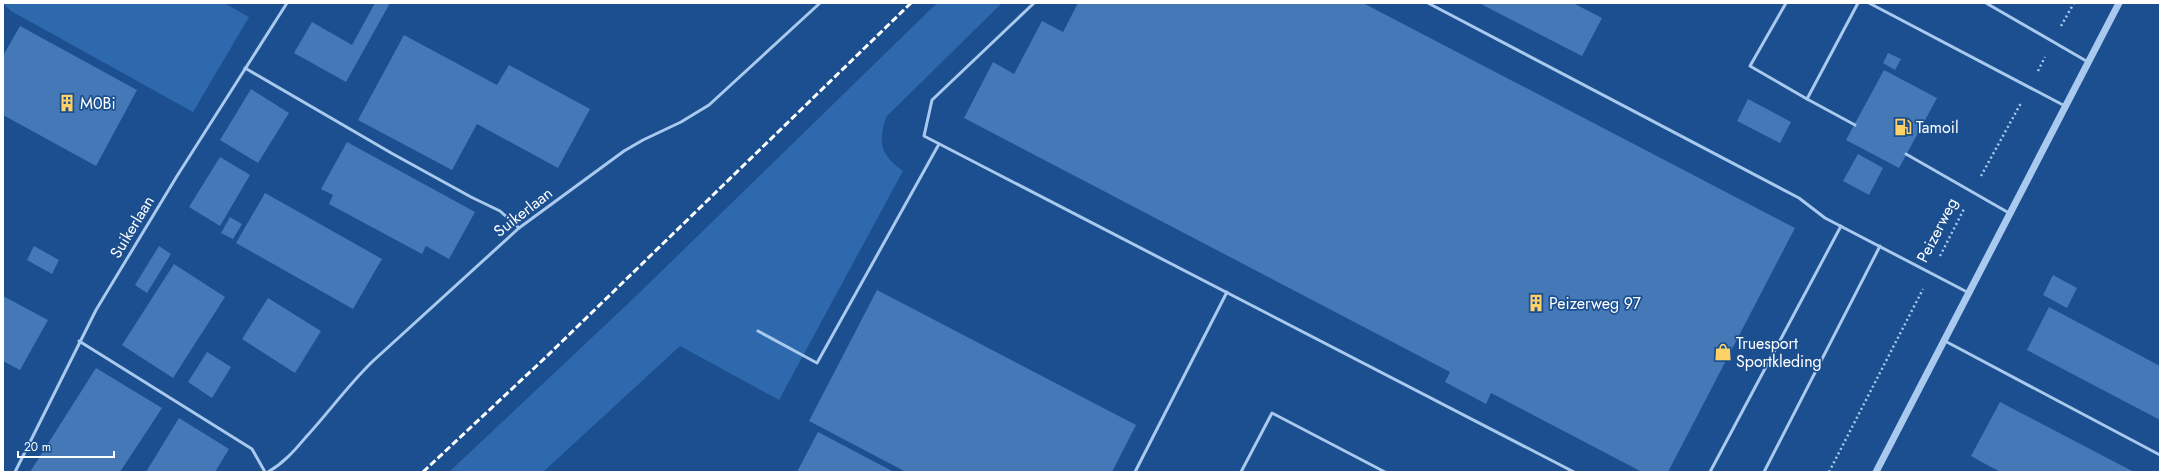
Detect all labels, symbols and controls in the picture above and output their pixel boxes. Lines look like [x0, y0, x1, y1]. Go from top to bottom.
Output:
place label: M0Bi [80, 92, 116, 115]
building icon: M0Bi [57, 93, 77, 113]
place label: Tamoil [1916, 116, 1959, 139]
fuel station icon: Tamoil [1893, 117, 1913, 137]
street label: Suikerlaan [489, 182, 557, 242]
street label: Suikerlaan [104, 191, 160, 263]
street label: Peizerweg [1911, 194, 1963, 266]
place label: Peizerweg 97 [1549, 292, 1642, 315]
building icon: Peizerweg 97 [1526, 293, 1546, 313]
place label: Truesport Sportkleding [1736, 332, 1822, 373]
shop icon: Truesport Sportkleding [1713, 342, 1733, 362]
scale bar [18, 433, 114, 459]
text: 20 m [24, 438, 51, 456]

